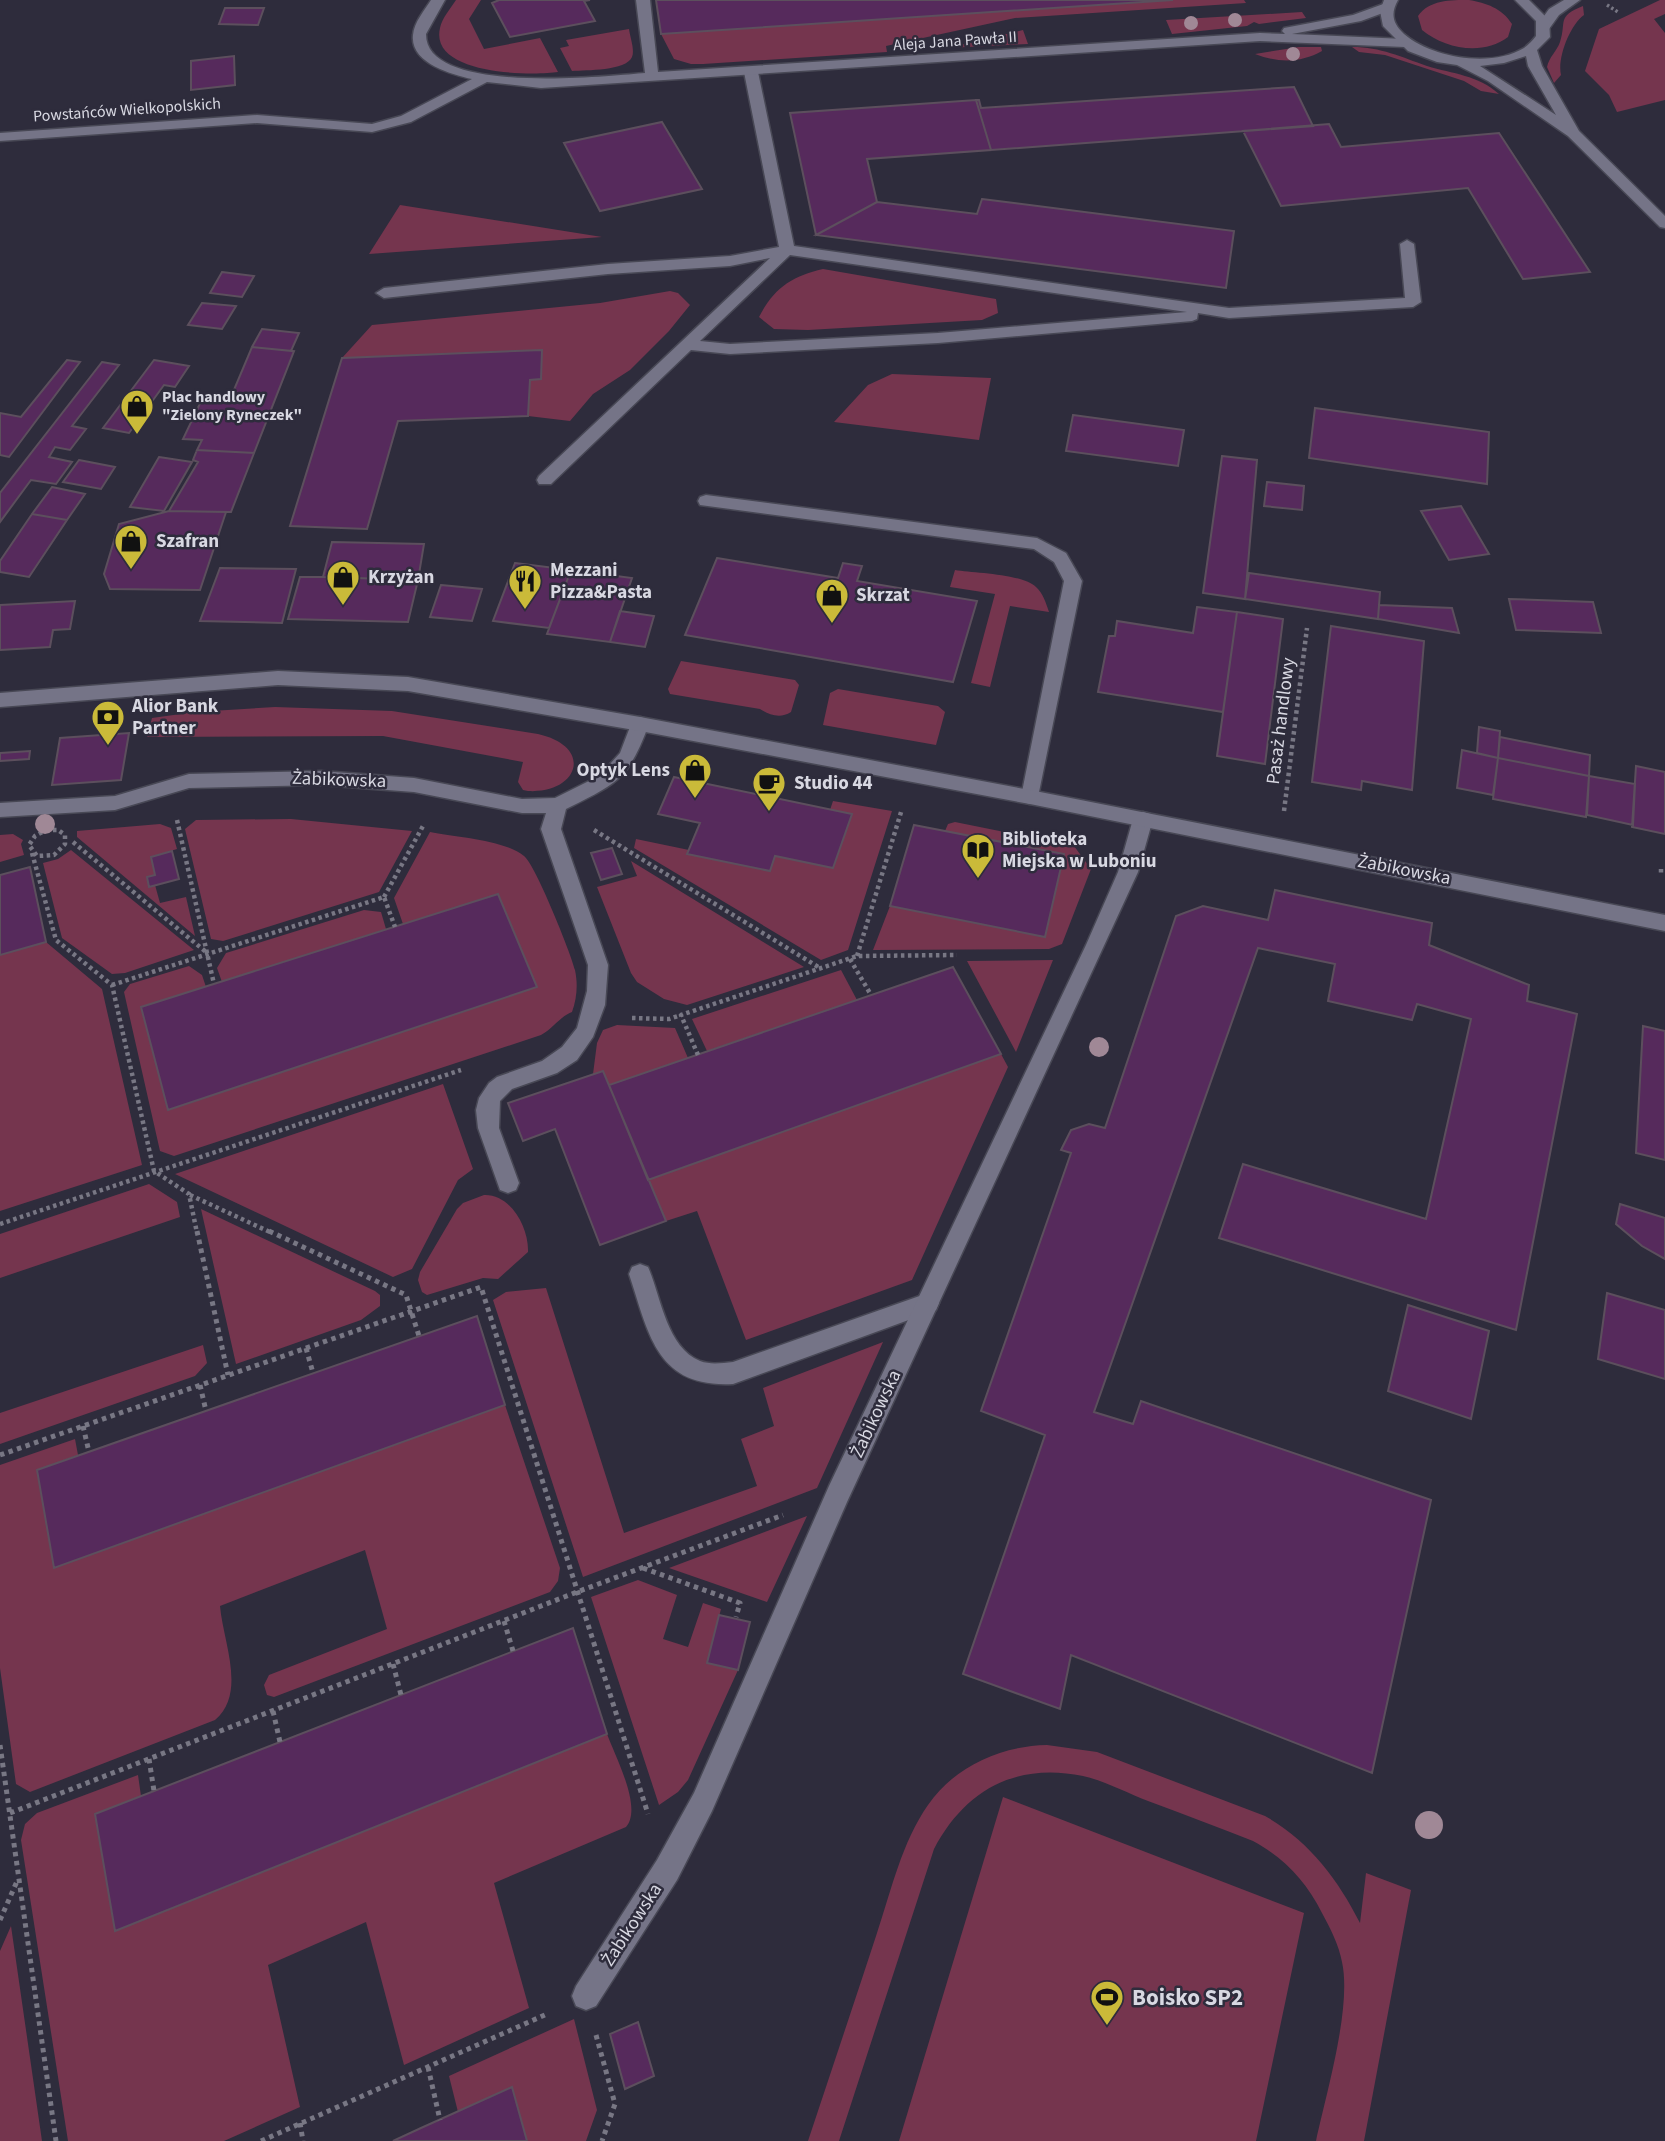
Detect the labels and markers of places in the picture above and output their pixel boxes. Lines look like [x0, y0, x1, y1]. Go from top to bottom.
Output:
place label: Plac handlowy "Zielony Ryneczek" [162, 386, 302, 426]
shop icon: Plac handlowy "Zielony Ryneczek" [118, 387, 156, 436]
shop icon: Szafran [112, 522, 150, 571]
place label: Szafran [156, 528, 219, 555]
place label: Mezzani Pizza&Pasta [550, 557, 652, 606]
shop icon: Krzyżan [324, 558, 362, 607]
restaurant icon: Mezzani Pizza&Pasta [506, 562, 544, 611]
place label: Krzyżan [368, 564, 434, 591]
shop icon: Skrzat [813, 576, 851, 625]
place label: Skrzat [856, 582, 910, 609]
place label: Alior Bank Partner [131, 693, 219, 742]
bank icon: Alior Bank Partner [89, 698, 127, 747]
shop icon: Optyk Lens [676, 751, 714, 800]
place label: Optyk Lens [577, 757, 670, 784]
cafe icon: Studio 44 [750, 764, 788, 813]
place label: Studio 44 [794, 770, 873, 797]
place label: Biblioteka Miejska w Luboniu [1002, 826, 1157, 875]
library icon: Biblioteka Miejska w Luboniu [959, 831, 997, 880]
sports icon: Boisko SP2 [1088, 1978, 1126, 2027]
place label: Boisko SP2 [1132, 1981, 1243, 2014]

